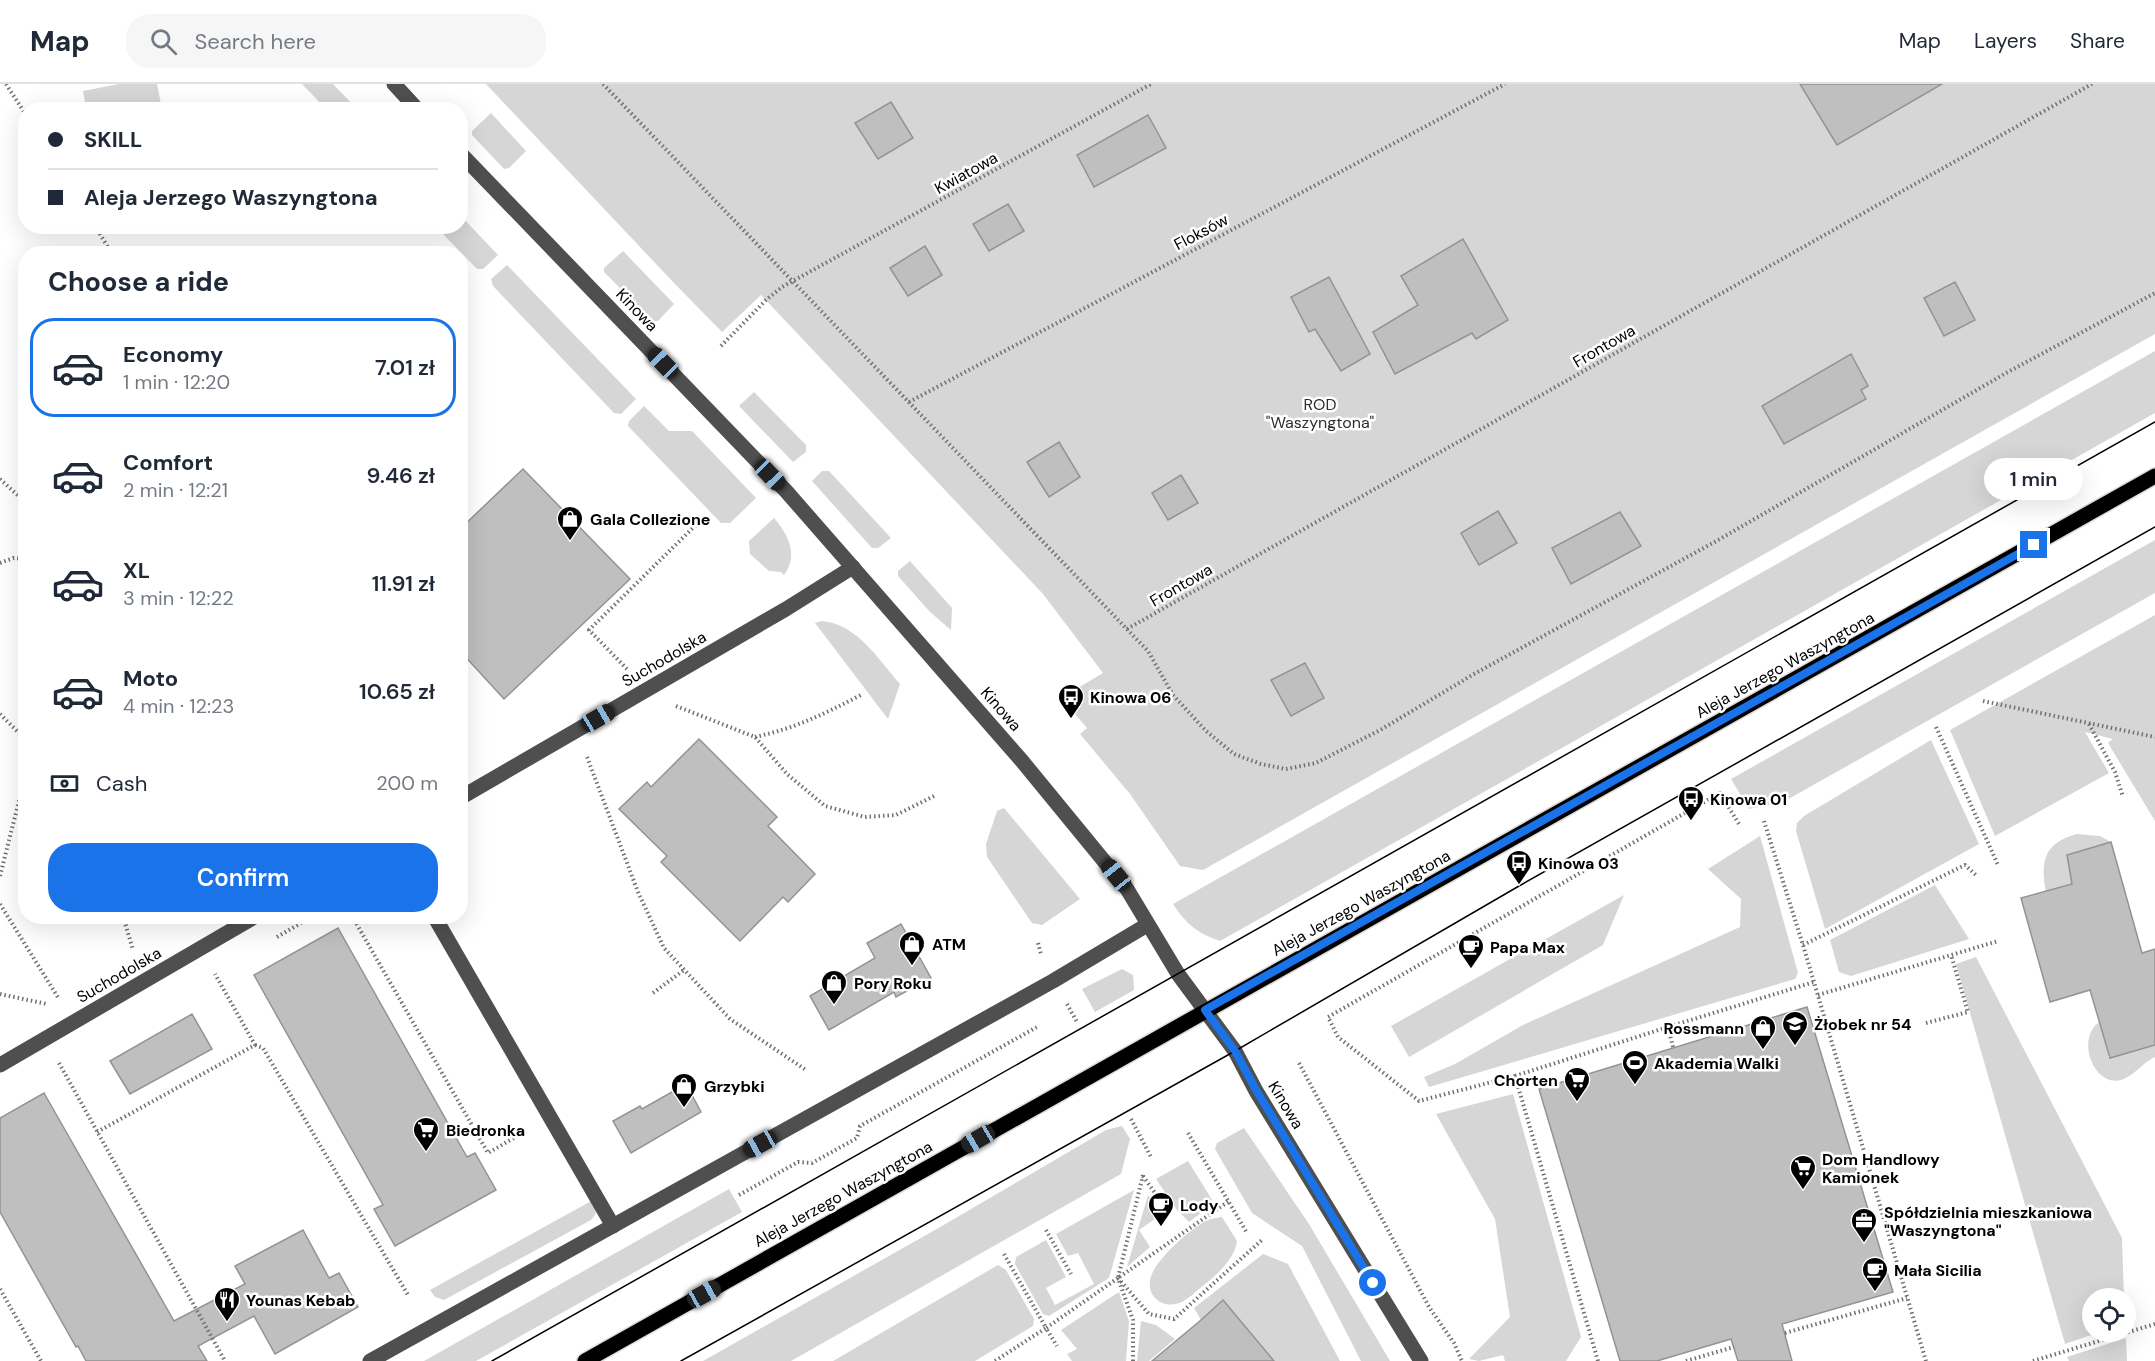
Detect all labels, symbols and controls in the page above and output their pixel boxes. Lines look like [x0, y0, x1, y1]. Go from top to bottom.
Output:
search box [126, 14, 546, 68]
text: Map [30, 23, 90, 60]
icon: search [147, 25, 180, 58]
text: Search here [195, 27, 316, 56]
text: Map [1899, 27, 1941, 55]
text: Layers [1974, 27, 2037, 55]
text: Share [2070, 27, 2125, 55]
text: SKILL [84, 125, 142, 154]
street label: Kwiatowa [931, 147, 1001, 199]
text: Aleja Jerzego Waszyngtona [84, 183, 378, 212]
street label: Floksów [1170, 209, 1232, 255]
text: Choose a ride [48, 264, 229, 299]
street label: Kinowa [611, 284, 663, 336]
street label: Frontowa [1569, 320, 1639, 372]
text: Economy [123, 340, 223, 369]
icon: car [51, 341, 105, 395]
car [644, 344, 682, 382]
text: 7.01 zł [375, 353, 435, 382]
text: 1 min · 12:20 [123, 369, 230, 395]
park label: ROD "Waszyngtona" [1266, 394, 1375, 433]
text: Comfort [123, 448, 213, 477]
icon: car [51, 449, 105, 503]
car [751, 456, 789, 494]
callout: 1 min [1984, 458, 2084, 500]
text: 9.46 zł [366, 461, 435, 490]
text: 1 min [2010, 466, 2057, 492]
text: 2 min · 12:21 [123, 477, 228, 503]
shop icon: Gala Collezione [555, 504, 585, 542]
place label: Gala Collezione [590, 509, 710, 530]
route end [2020, 531, 2047, 558]
text: XL [123, 556, 150, 585]
icon: car [51, 557, 105, 611]
street label: Frontowa [1146, 559, 1216, 611]
text: 11.91 zł [372, 569, 435, 598]
text: 3 min · 12:22 [123, 585, 234, 611]
street label: Aleja Jerzego Waszyngtona [1692, 607, 1878, 723]
street label: Suchodolska [618, 626, 710, 692]
text: Moto [123, 664, 178, 693]
icon: car [51, 665, 105, 719]
text: 10.65 zł [359, 677, 435, 706]
street label: Kinowa [976, 682, 1026, 736]
bus stop icon: Kinowa 06 [1056, 682, 1086, 720]
place label: Kinowa 06 [1090, 687, 1171, 708]
text: 4 min · 12:23 [123, 693, 234, 719]
car [578, 701, 618, 735]
icon: cash [48, 767, 81, 800]
text: Cash [96, 769, 147, 798]
text: 200 m [376, 770, 438, 796]
bus stop icon: Kinowa 01 [1676, 784, 1706, 822]
place label: Kinowa 01 [1710, 789, 1787, 810]
button: Confirm [48, 843, 438, 912]
street label: Aleja Jerzego Waszyngtona [1268, 845, 1454, 961]
bus stop icon: Kinowa 03 [1504, 848, 1534, 886]
place label: Kinowa 03 [1538, 853, 1619, 874]
car [1098, 855, 1134, 895]
shop icon: ATM [897, 929, 927, 967]
cafe icon: Papa Max [1456, 932, 1486, 970]
place label: ATM [932, 934, 966, 955]
place label: Papa Max [1490, 937, 1565, 958]
street label: Suchodolska [73, 942, 165, 1008]
shop icon: Pory Roku [819, 968, 849, 1006]
place label: Pory Roku [854, 973, 932, 994]
school or university icon: Żłobek nr 54 [1780, 1009, 1810, 1047]
shop icon: Rossmann [1748, 1013, 1778, 1051]
place label: Żłobek nr 54 [1814, 1014, 1911, 1035]
place label: Rossmann [1663, 1018, 1744, 1039]
sports icon: Akademia Walki [1620, 1048, 1650, 1086]
place label: Akademia Walki [1654, 1053, 1779, 1074]
supermarket icon: Chorten [1562, 1065, 1592, 1103]
place label: Chorten [1494, 1070, 1558, 1091]
shop icon: Grzybki [669, 1071, 699, 1109]
place label: Grzybki [704, 1076, 765, 1097]
street label: Kinowa [1264, 1077, 1308, 1133]
supermarket icon: Biedronka [411, 1115, 441, 1153]
place label: Biedronka [446, 1120, 525, 1141]
car [958, 1122, 998, 1156]
car [740, 1127, 780, 1161]
street label: Aleja Jerzego Waszyngtona [750, 1136, 936, 1252]
place label: Dom Handlowy Kamionek [1822, 1149, 1940, 1188]
supermarket icon: Dom Handlowy Kamionek [1788, 1153, 1818, 1191]
cafe icon: Lody [1146, 1190, 1176, 1228]
place label: Lody [1180, 1195, 1219, 1216]
place label: Spółdzielnia mieszkaniowa "Waszyngtona" [1884, 1202, 2092, 1241]
office icon: Spółdzielnia mieszkaniowa "Waszyngtona" [1849, 1206, 1879, 1244]
cafe icon: Mała Sicilia [1860, 1255, 1890, 1293]
place label: Mała Sicilia [1894, 1260, 1982, 1281]
route start [1359, 1269, 1386, 1296]
car [684, 1277, 724, 1311]
restaurant icon: Younas Kebab [212, 1285, 242, 1323]
map controls [2082, 1288, 2136, 1342]
button: locate [2082, 1288, 2136, 1342]
place label: Younas Kebab [246, 1290, 356, 1311]

